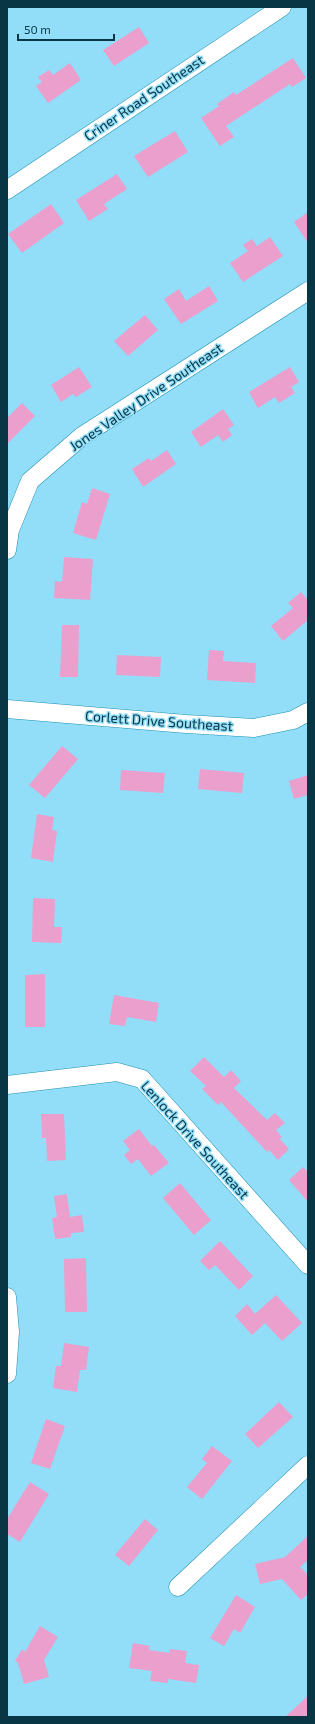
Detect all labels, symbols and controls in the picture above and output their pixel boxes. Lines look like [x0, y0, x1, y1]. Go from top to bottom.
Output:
scale bar [18, 16, 114, 42]
text: 50 m [24, 22, 51, 36]
street label: Criner Road Southeast [80, 51, 207, 144]
street label: Jones Valley Drive Southeast [66, 339, 226, 454]
street label: Corlett Drive Southeast [84, 707, 234, 734]
street label: Lenlock Drive Southeast [138, 1077, 253, 1202]

